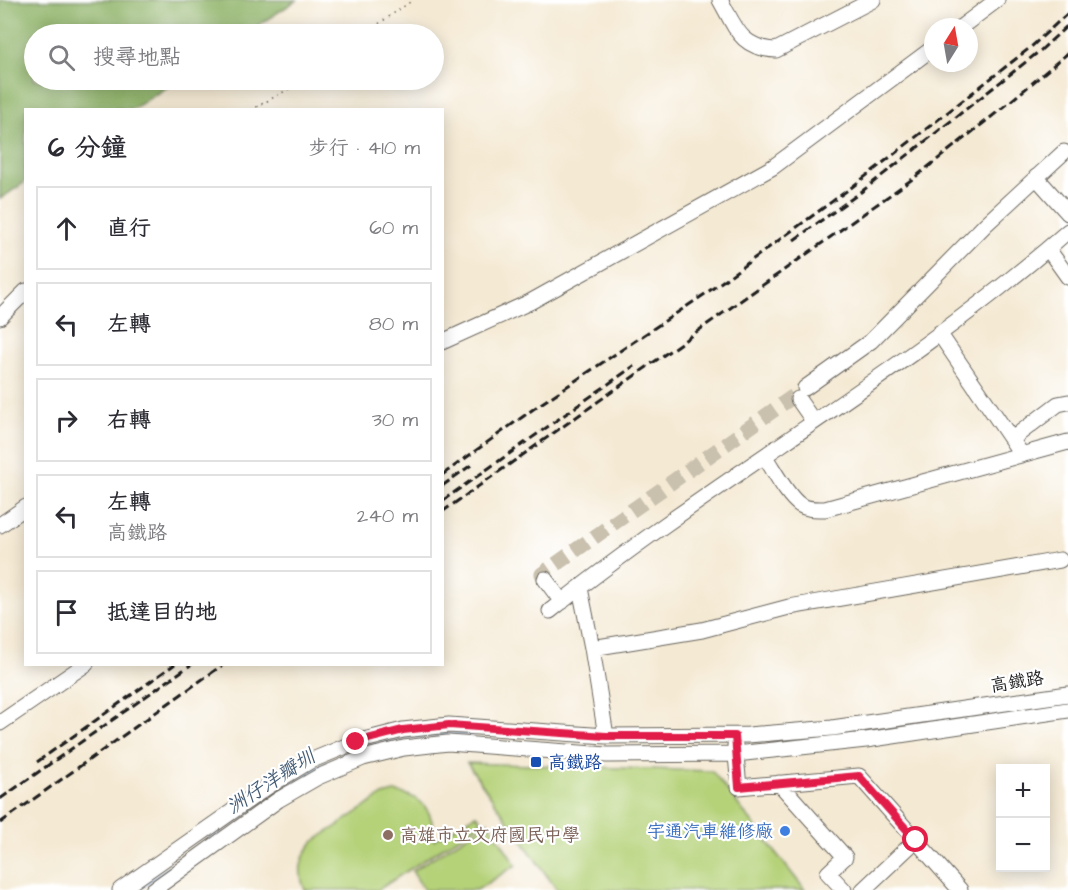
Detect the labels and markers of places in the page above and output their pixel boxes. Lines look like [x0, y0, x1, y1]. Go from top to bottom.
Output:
place label: 高鐵路 [548, 750, 602, 775]
marker: 高鐵路 [529, 755, 543, 769]
place label: 宇通汽車維修廠 [647, 819, 773, 844]
place label: 高雄市立文府國民中學 [400, 823, 580, 848]
marker: 宇通汽車維修廠 [778, 824, 792, 838]
marker: 高雄市立文府國民中學 [381, 828, 395, 842]

